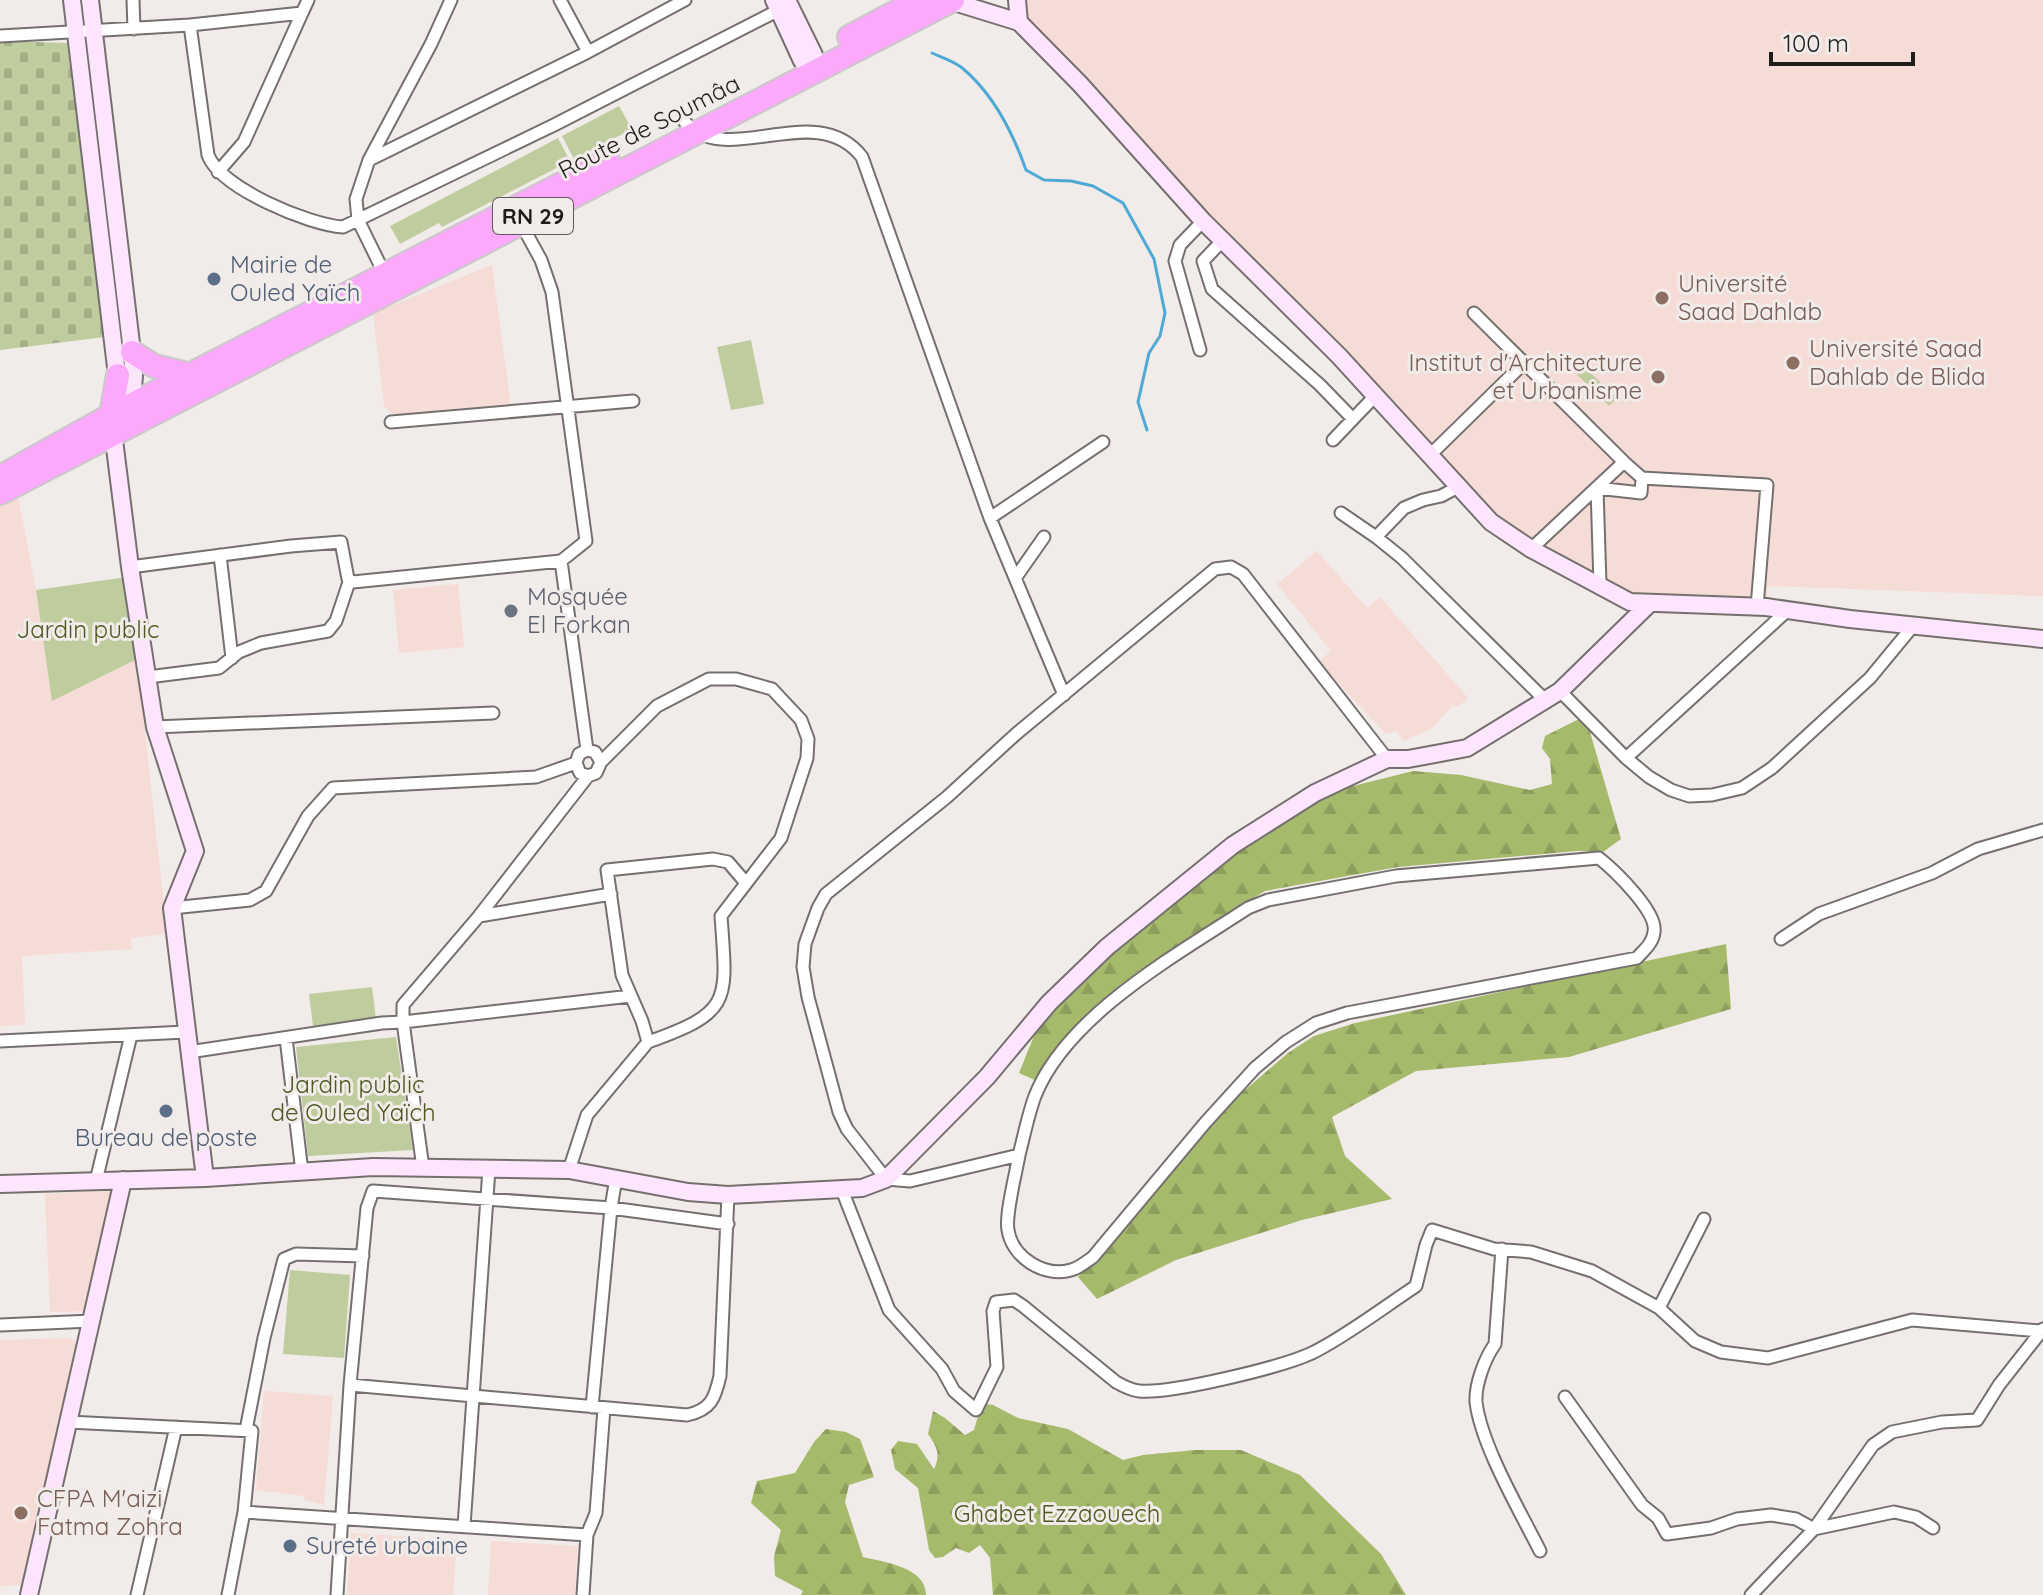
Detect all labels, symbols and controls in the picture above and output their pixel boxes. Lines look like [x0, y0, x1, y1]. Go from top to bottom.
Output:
scale bar [1771, 16, 1913, 66]
text: 100 m [1783, 28, 1849, 58]
street label: Route de Soumâa [553, 67, 744, 185]
road number: RN 29 [493, 198, 573, 234]
place label: Mairie de Ouled Yaïch [230, 249, 360, 307]
place label: Université Saad Dahlab [1678, 268, 1822, 326]
marker: Mairie de Ouled Yaïch [205, 270, 223, 288]
marker: Université Saad Dahlab [1653, 289, 1671, 307]
place label: Université Saad Dahlab de Blida [1809, 333, 1986, 391]
place label: Institut d'Architecture et Urbanisme [1408, 347, 1642, 405]
marker: Université Saad Dahlab de Blida [1784, 354, 1802, 372]
marker: Institut d'Architecture et Urbanisme [1649, 368, 1667, 386]
place label: Mosquée El Forkan [527, 581, 631, 639]
marker: Mosquée El Forkan [502, 602, 520, 620]
park label: Jardin public [17, 614, 159, 644]
park label: Jardin public de Ouled Yaïch [270, 1069, 436, 1127]
marker: Bureau de poste [157, 1102, 175, 1120]
place label: Bureau de poste [75, 1122, 257, 1152]
place label: CFPA M'aizi Fatma Zohra [37, 1483, 183, 1541]
park label: Ghabet Ezzaouech [954, 1498, 1160, 1528]
marker: CFPA M'aizi Fatma Zohra [12, 1504, 30, 1522]
place label: Sureté urbaine [306, 1530, 468, 1560]
marker: Sureté urbaine [281, 1537, 299, 1555]

